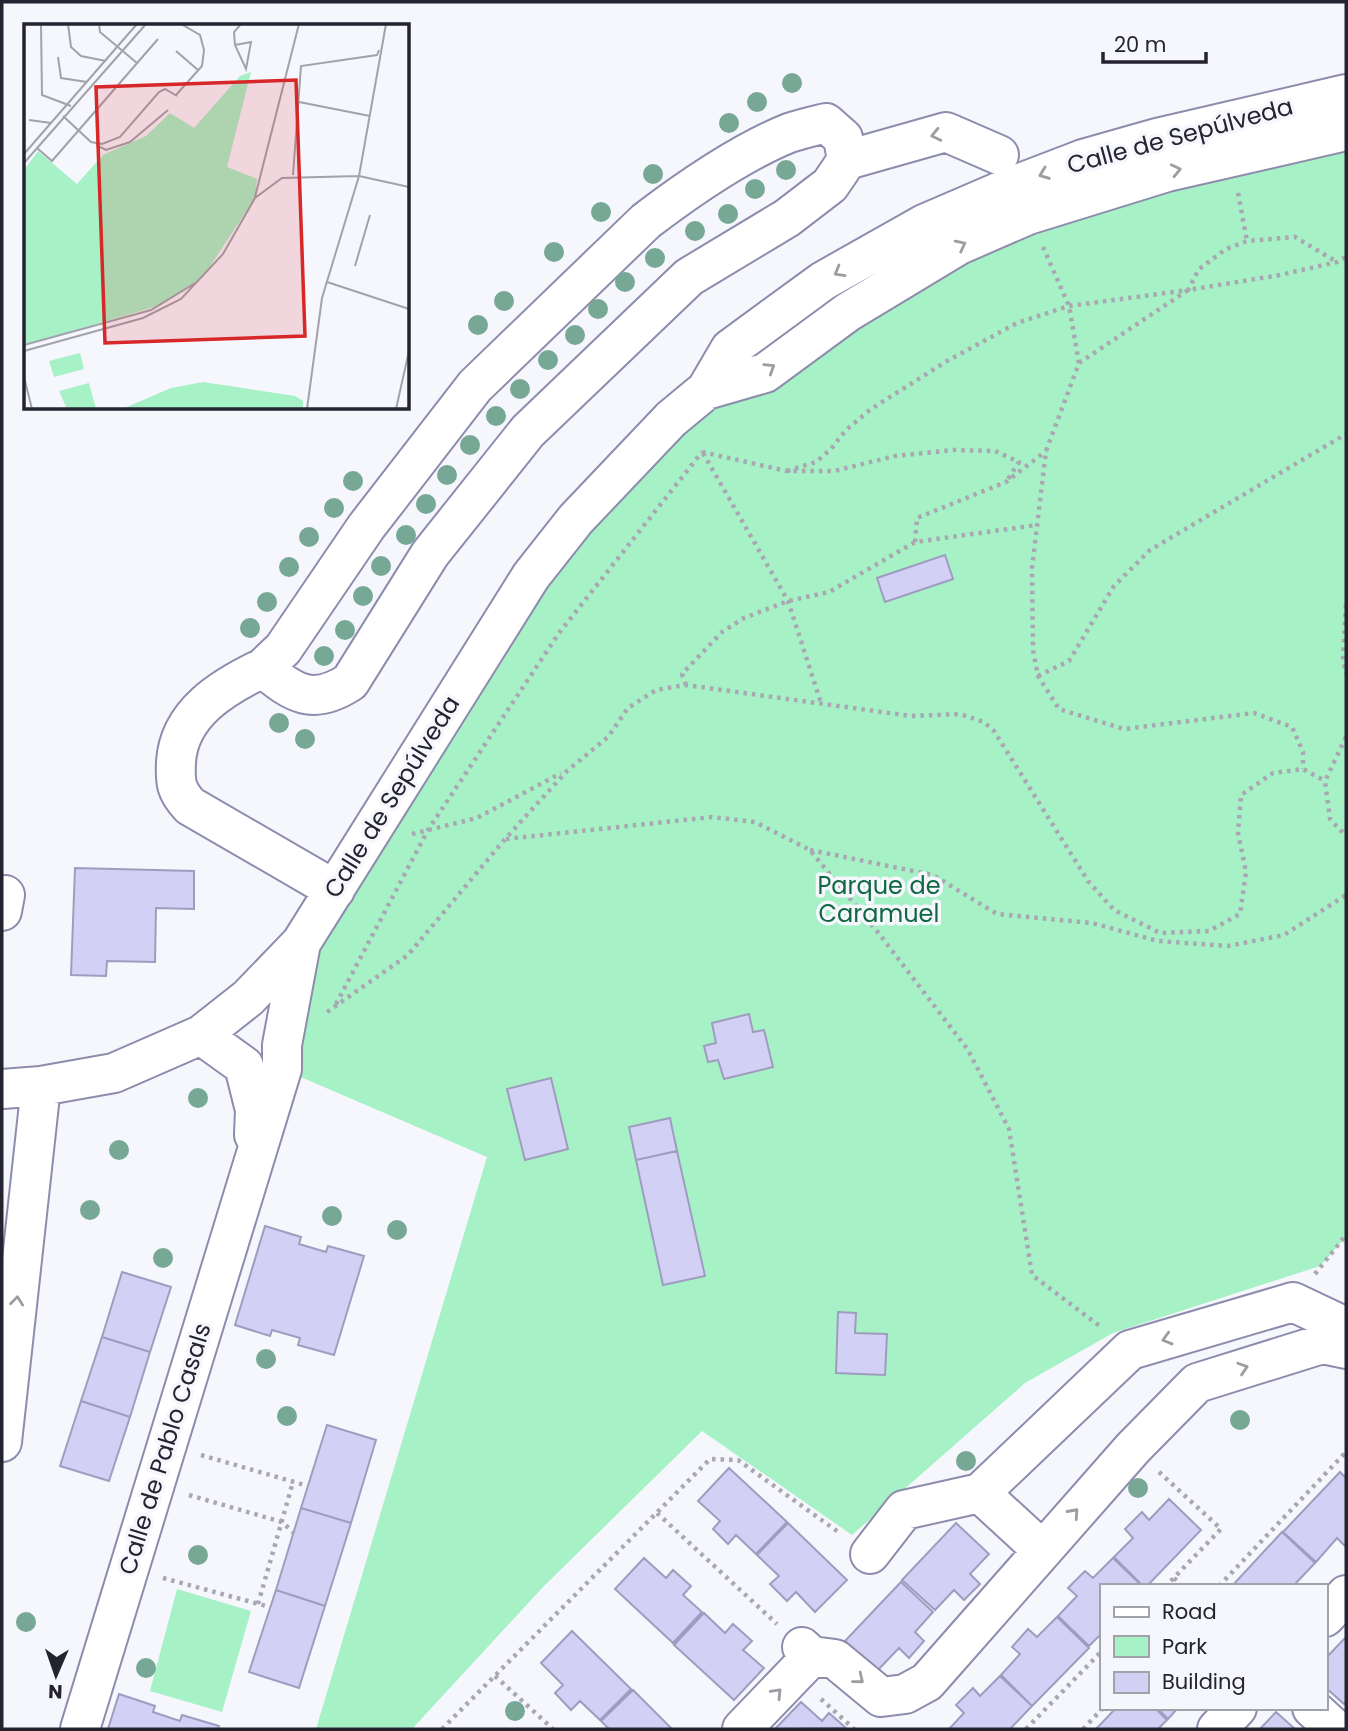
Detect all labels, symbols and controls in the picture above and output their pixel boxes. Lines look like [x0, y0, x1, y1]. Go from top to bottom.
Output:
scale bar [1103, 21, 1206, 65]
inset map [24, 24, 410, 410]
text: 20 m [1114, 30, 1167, 59]
street label: Calle de Sepúlveda [1063, 89, 1296, 182]
one-way arrow [930, 127, 942, 142]
one-way arrow [1169, 164, 1181, 178]
one-way arrow [1038, 165, 1050, 179]
one-way arrow [954, 239, 966, 253]
one-way arrow [834, 264, 846, 277]
one-way arrow [763, 364, 776, 377]
street label: Calle de Sepúlveda [316, 689, 467, 904]
park label: Parque de Caramuel [817, 869, 941, 930]
one-way arrow [10, 1296, 25, 1307]
street label: Calle de Pablo Casals [111, 1319, 219, 1579]
one-way arrow [1161, 1330, 1173, 1345]
one-way arrow [1237, 1362, 1249, 1377]
one-way arrow [1066, 1509, 1079, 1522]
legend [1100, 1584, 1327, 1710]
text: Road [1162, 1597, 1217, 1626]
text: Park [1162, 1632, 1207, 1661]
north arrow [21, 1640, 91, 1710]
text: Building [1162, 1667, 1246, 1696]
one-way arrow [851, 1671, 864, 1683]
text: N [48, 1678, 63, 1705]
one-way arrow [768, 1688, 781, 1701]

